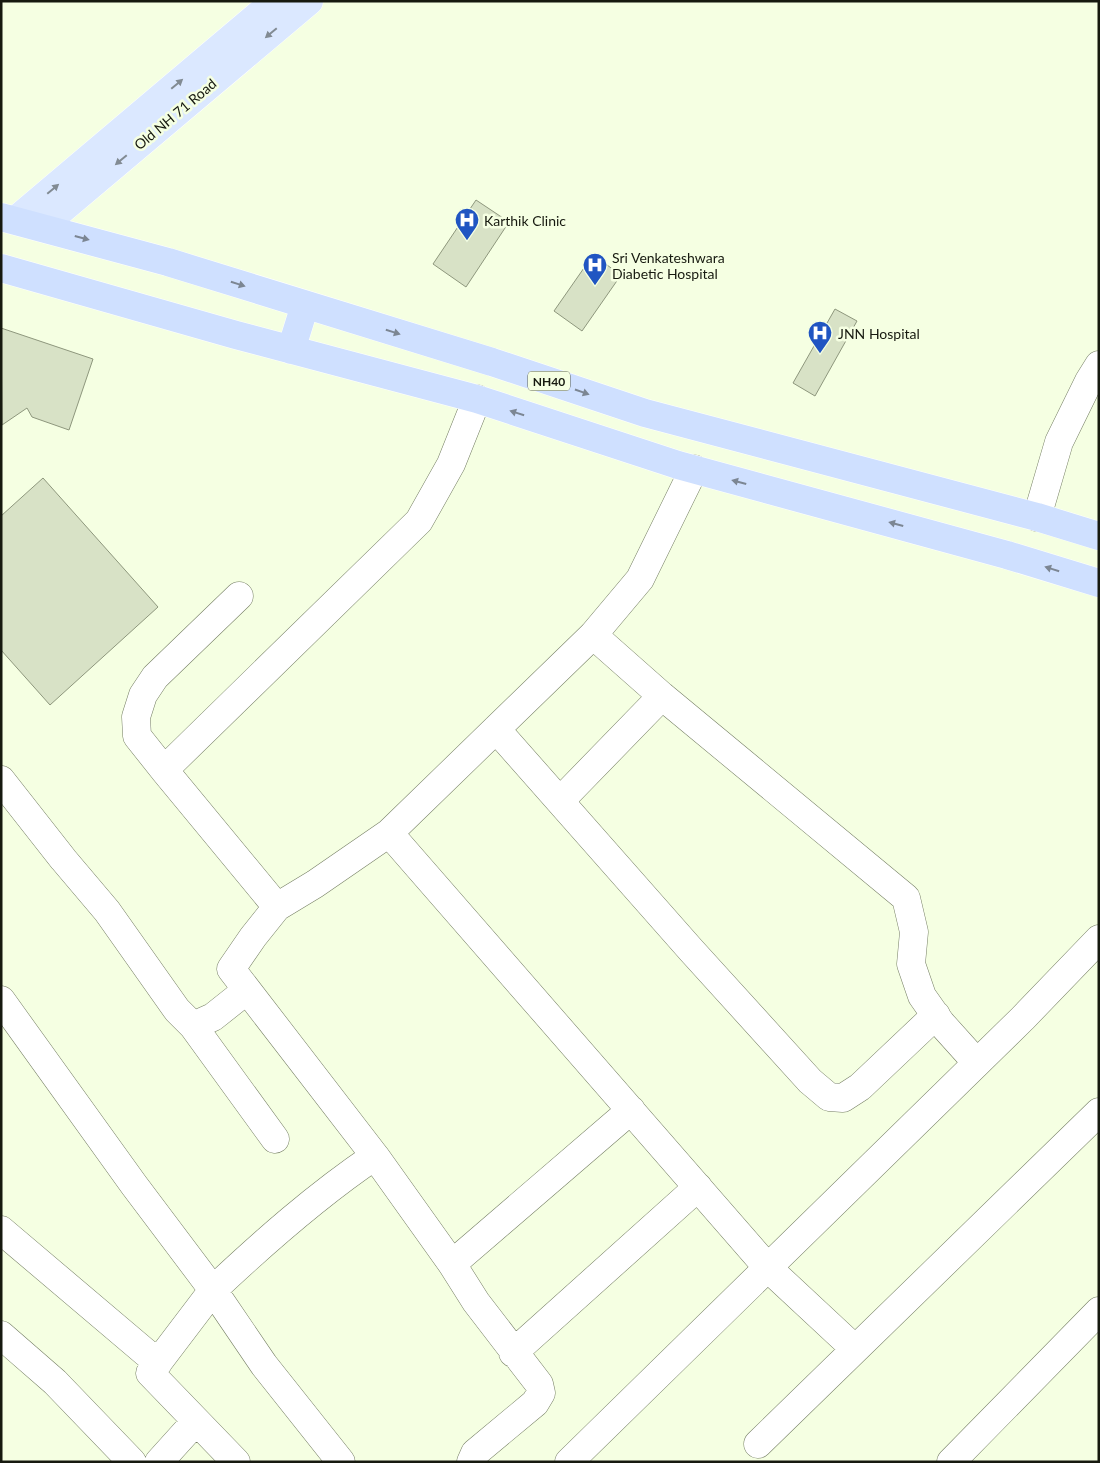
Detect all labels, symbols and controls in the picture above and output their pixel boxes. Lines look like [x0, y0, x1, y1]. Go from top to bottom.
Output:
one-way arrow [265, 27, 278, 38]
street label: Old NH 71 Road [131, 75, 219, 153]
one-way arrow [171, 79, 183, 90]
one-way arrow [114, 155, 127, 166]
one-way arrow [46, 183, 59, 194]
hospital icon: Karthik Clinic [454, 207, 480, 241]
place label: Karthik Clinic [484, 212, 566, 229]
one-way arrow [75, 235, 90, 243]
place label: Sri Venkateshwara Diabetic Hospital [612, 249, 725, 282]
hospital icon: Sri Venkateshwara Diabetic Hospital [582, 252, 608, 286]
one-way arrow [231, 281, 246, 289]
hospital icon: JNN Hospital [807, 320, 833, 354]
place label: JNN Hospital [838, 325, 920, 342]
one-way arrow [386, 328, 401, 336]
road number: NH40 [528, 372, 570, 391]
one-way arrow [574, 389, 589, 396]
one-way arrow [509, 408, 524, 416]
one-way arrow [732, 477, 747, 485]
one-way arrow [888, 520, 903, 528]
one-way arrow [1045, 564, 1060, 572]

